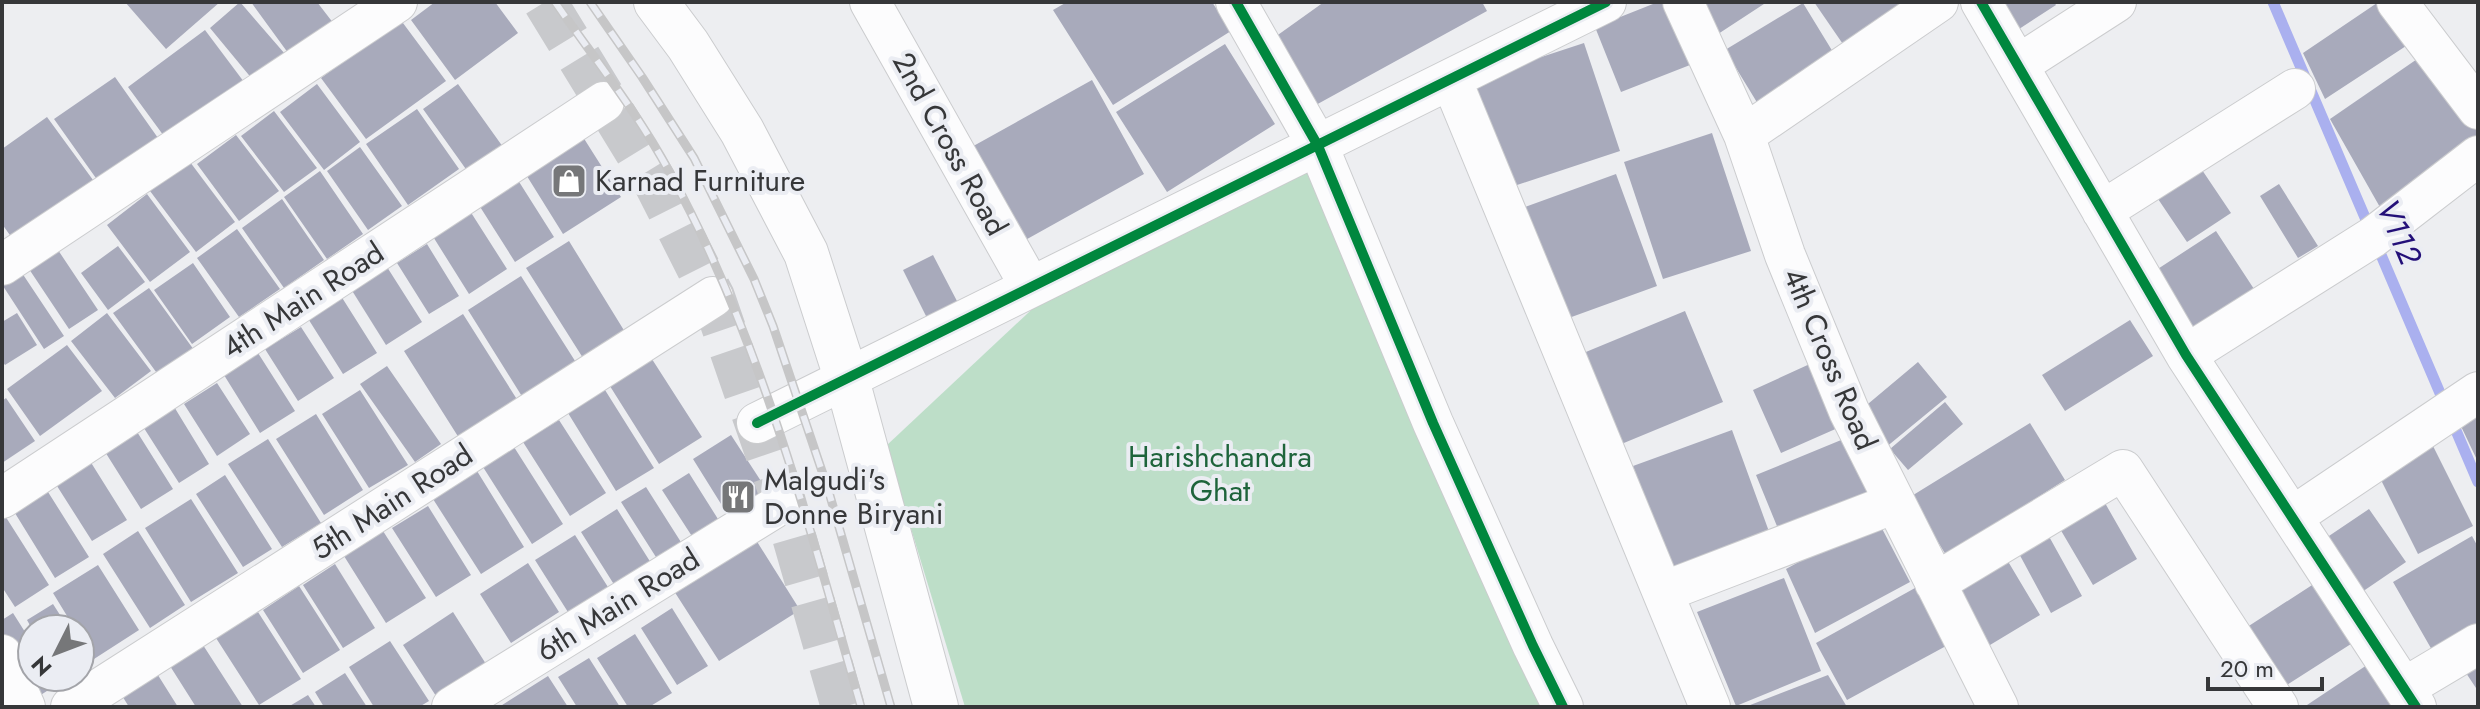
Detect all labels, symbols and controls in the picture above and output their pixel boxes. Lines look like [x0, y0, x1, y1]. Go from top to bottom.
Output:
street label: 2nd Cross Road [882, 44, 1019, 243]
place label: Karnad Furniture [595, 159, 805, 202]
shop icon: Karnad Furniture [550, 162, 588, 200]
water label: V112 [2365, 193, 2434, 273]
street label: 4th Main Road [213, 231, 392, 368]
street label: 4th Cross Road [1773, 261, 1888, 457]
street label: 5th Main Road [302, 433, 481, 570]
park label: Harishchandra Ghat [1128, 435, 1312, 512]
place label: Malgudi's Donne Biryani [764, 458, 944, 535]
restaurant icon: Malgudi's Donne Biryani [719, 478, 757, 516]
street label: 6th Main Road [528, 537, 708, 672]
north arrow [16, 613, 96, 693]
scale bar [2208, 641, 2322, 691]
text: N [23, 649, 59, 684]
text: 20 m [2220, 651, 2274, 686]

